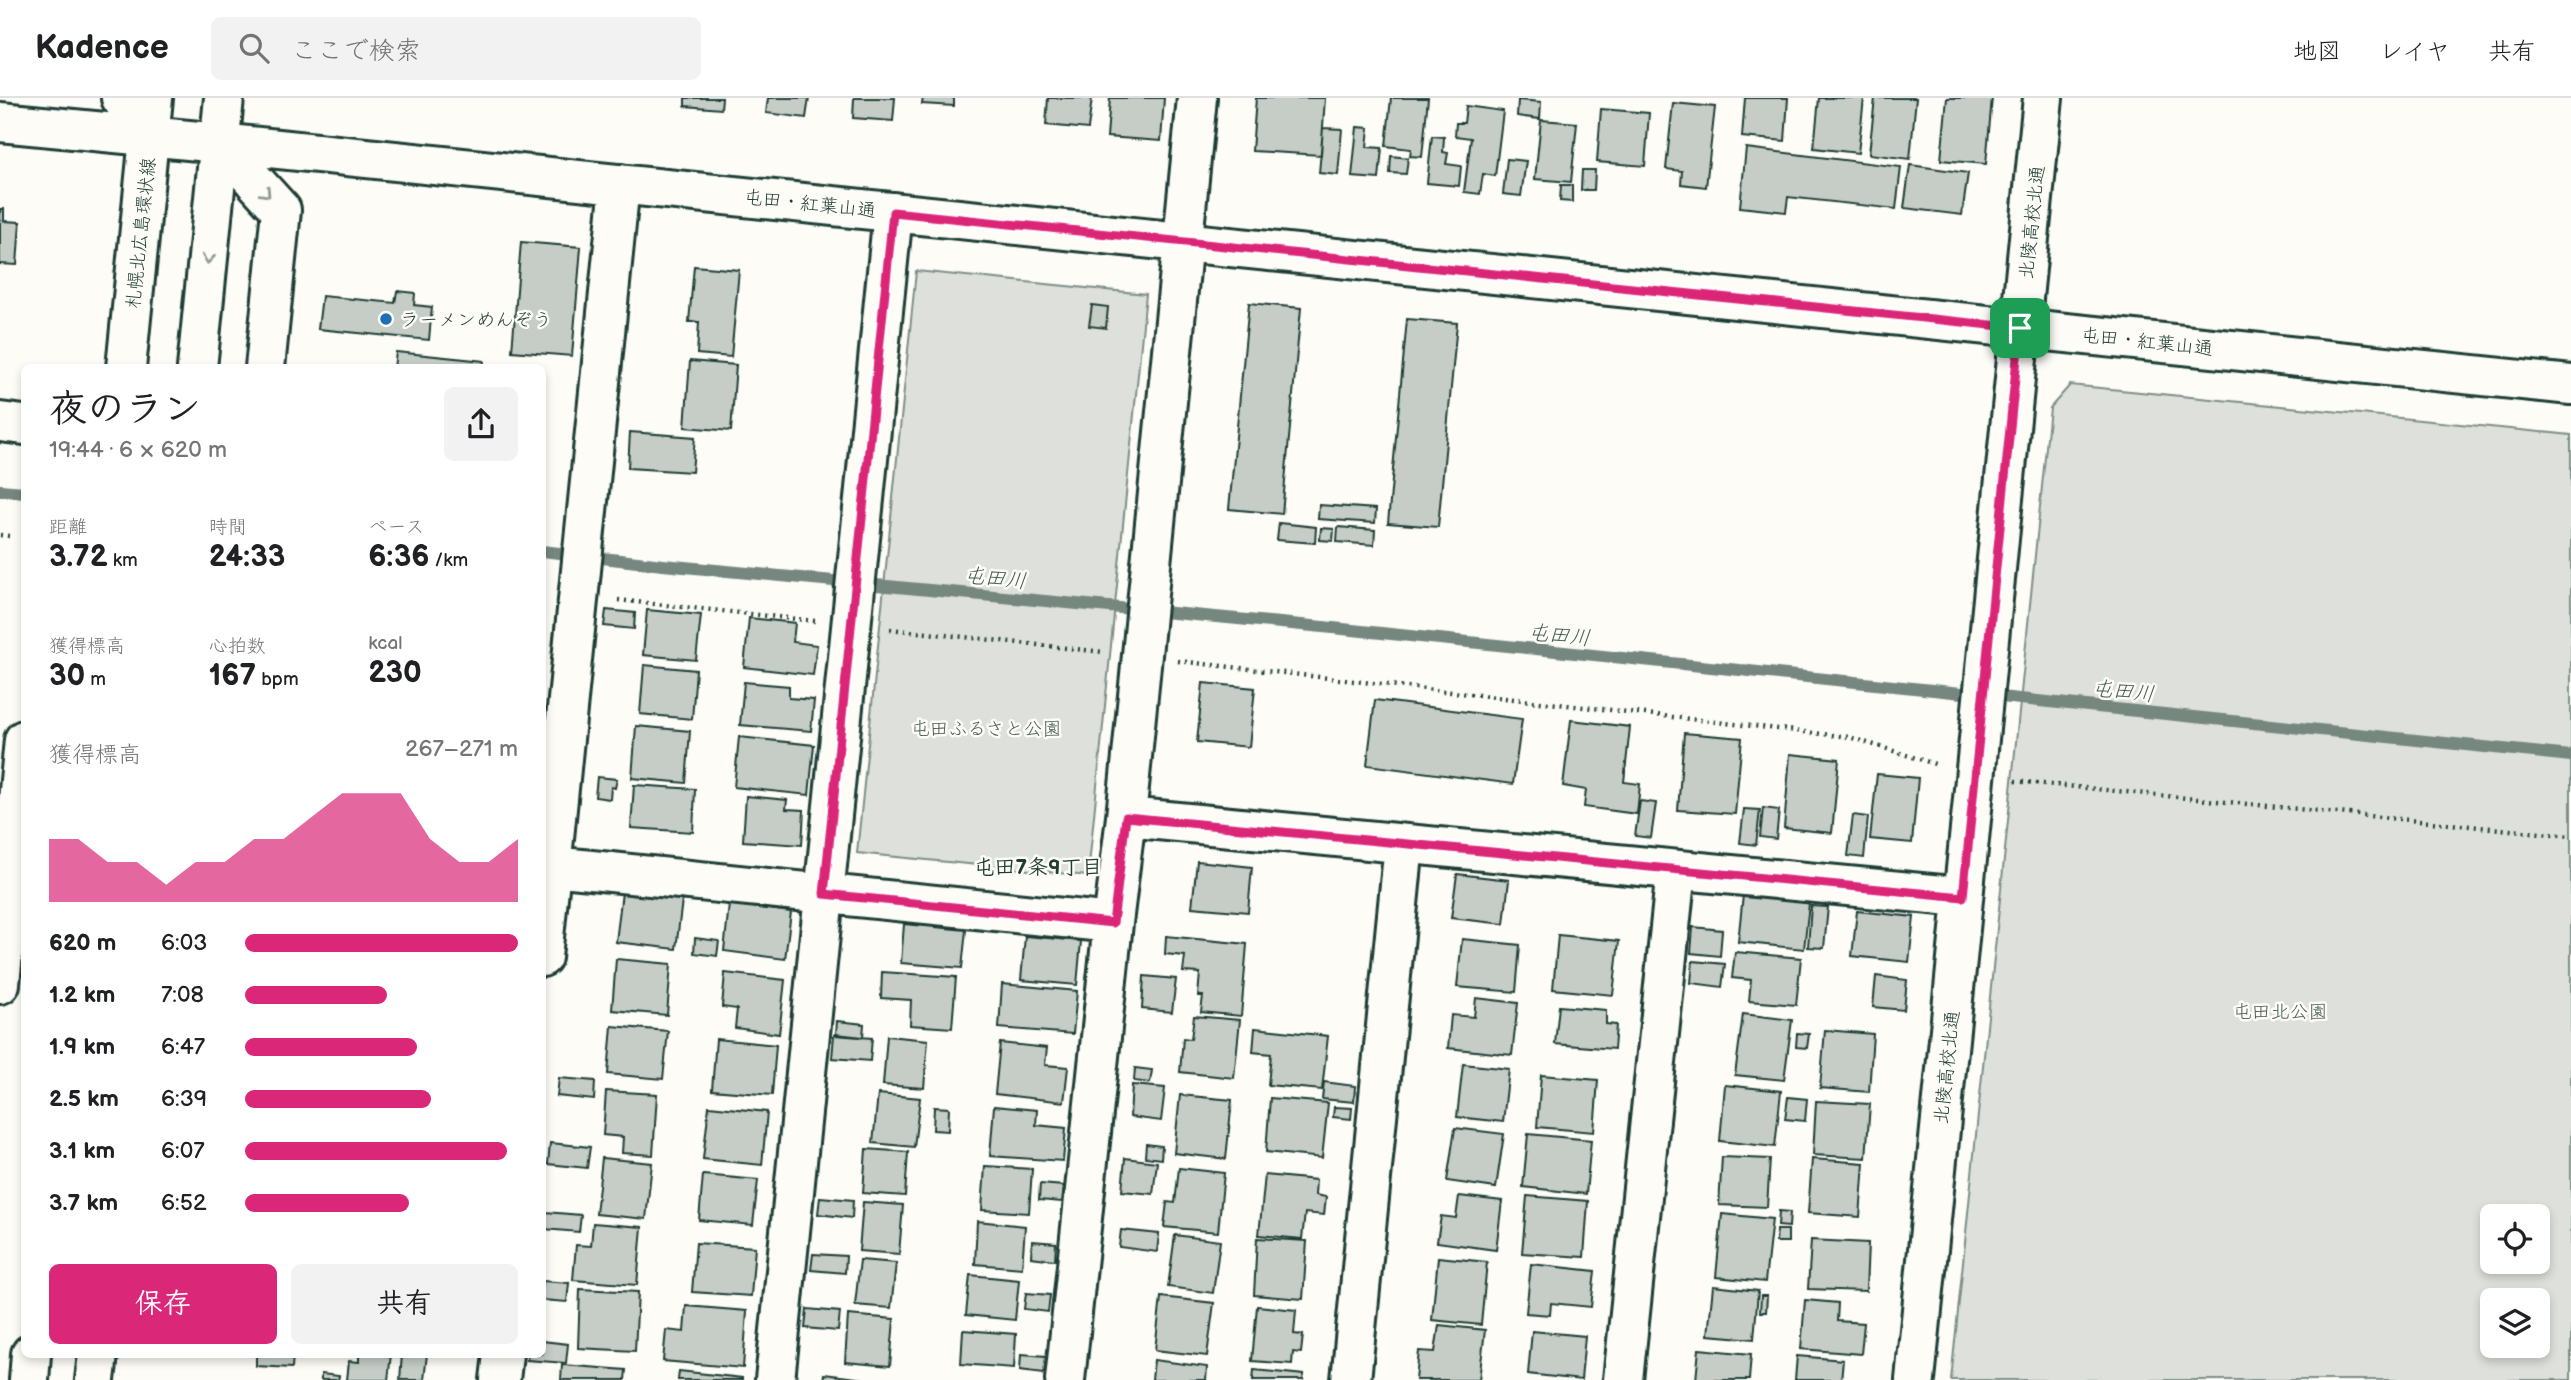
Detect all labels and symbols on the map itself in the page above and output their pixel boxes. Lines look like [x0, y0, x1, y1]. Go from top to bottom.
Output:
street label: 札幌北広島環状線 [122, 156, 161, 310]
street label: 北陵高校北通 [2015, 164, 2050, 280]
one-way arrow [258, 185, 270, 198]
street label: 屯田・紅葉山通 [742, 186, 877, 223]
one-way arrow [201, 254, 216, 265]
pin [1990, 298, 2050, 358]
place label: ラーメンめんぞう [400, 309, 552, 332]
marker: ラーメンめんぞう [378, 311, 394, 327]
street label: 屯田・紅葉山通 [2079, 324, 2214, 361]
water label: 屯田川 [962, 563, 1028, 594]
water label: 屯田川 [1526, 620, 1592, 651]
water label: 屯田川 [2090, 676, 2156, 707]
park label: 屯田ふるさと公園 [910, 718, 1062, 741]
district label: 屯田7条9丁目 [974, 855, 1102, 880]
park label: 屯田北公園 [2232, 1001, 2328, 1024]
street label: 北陵高校北通 [1930, 1009, 1965, 1125]

